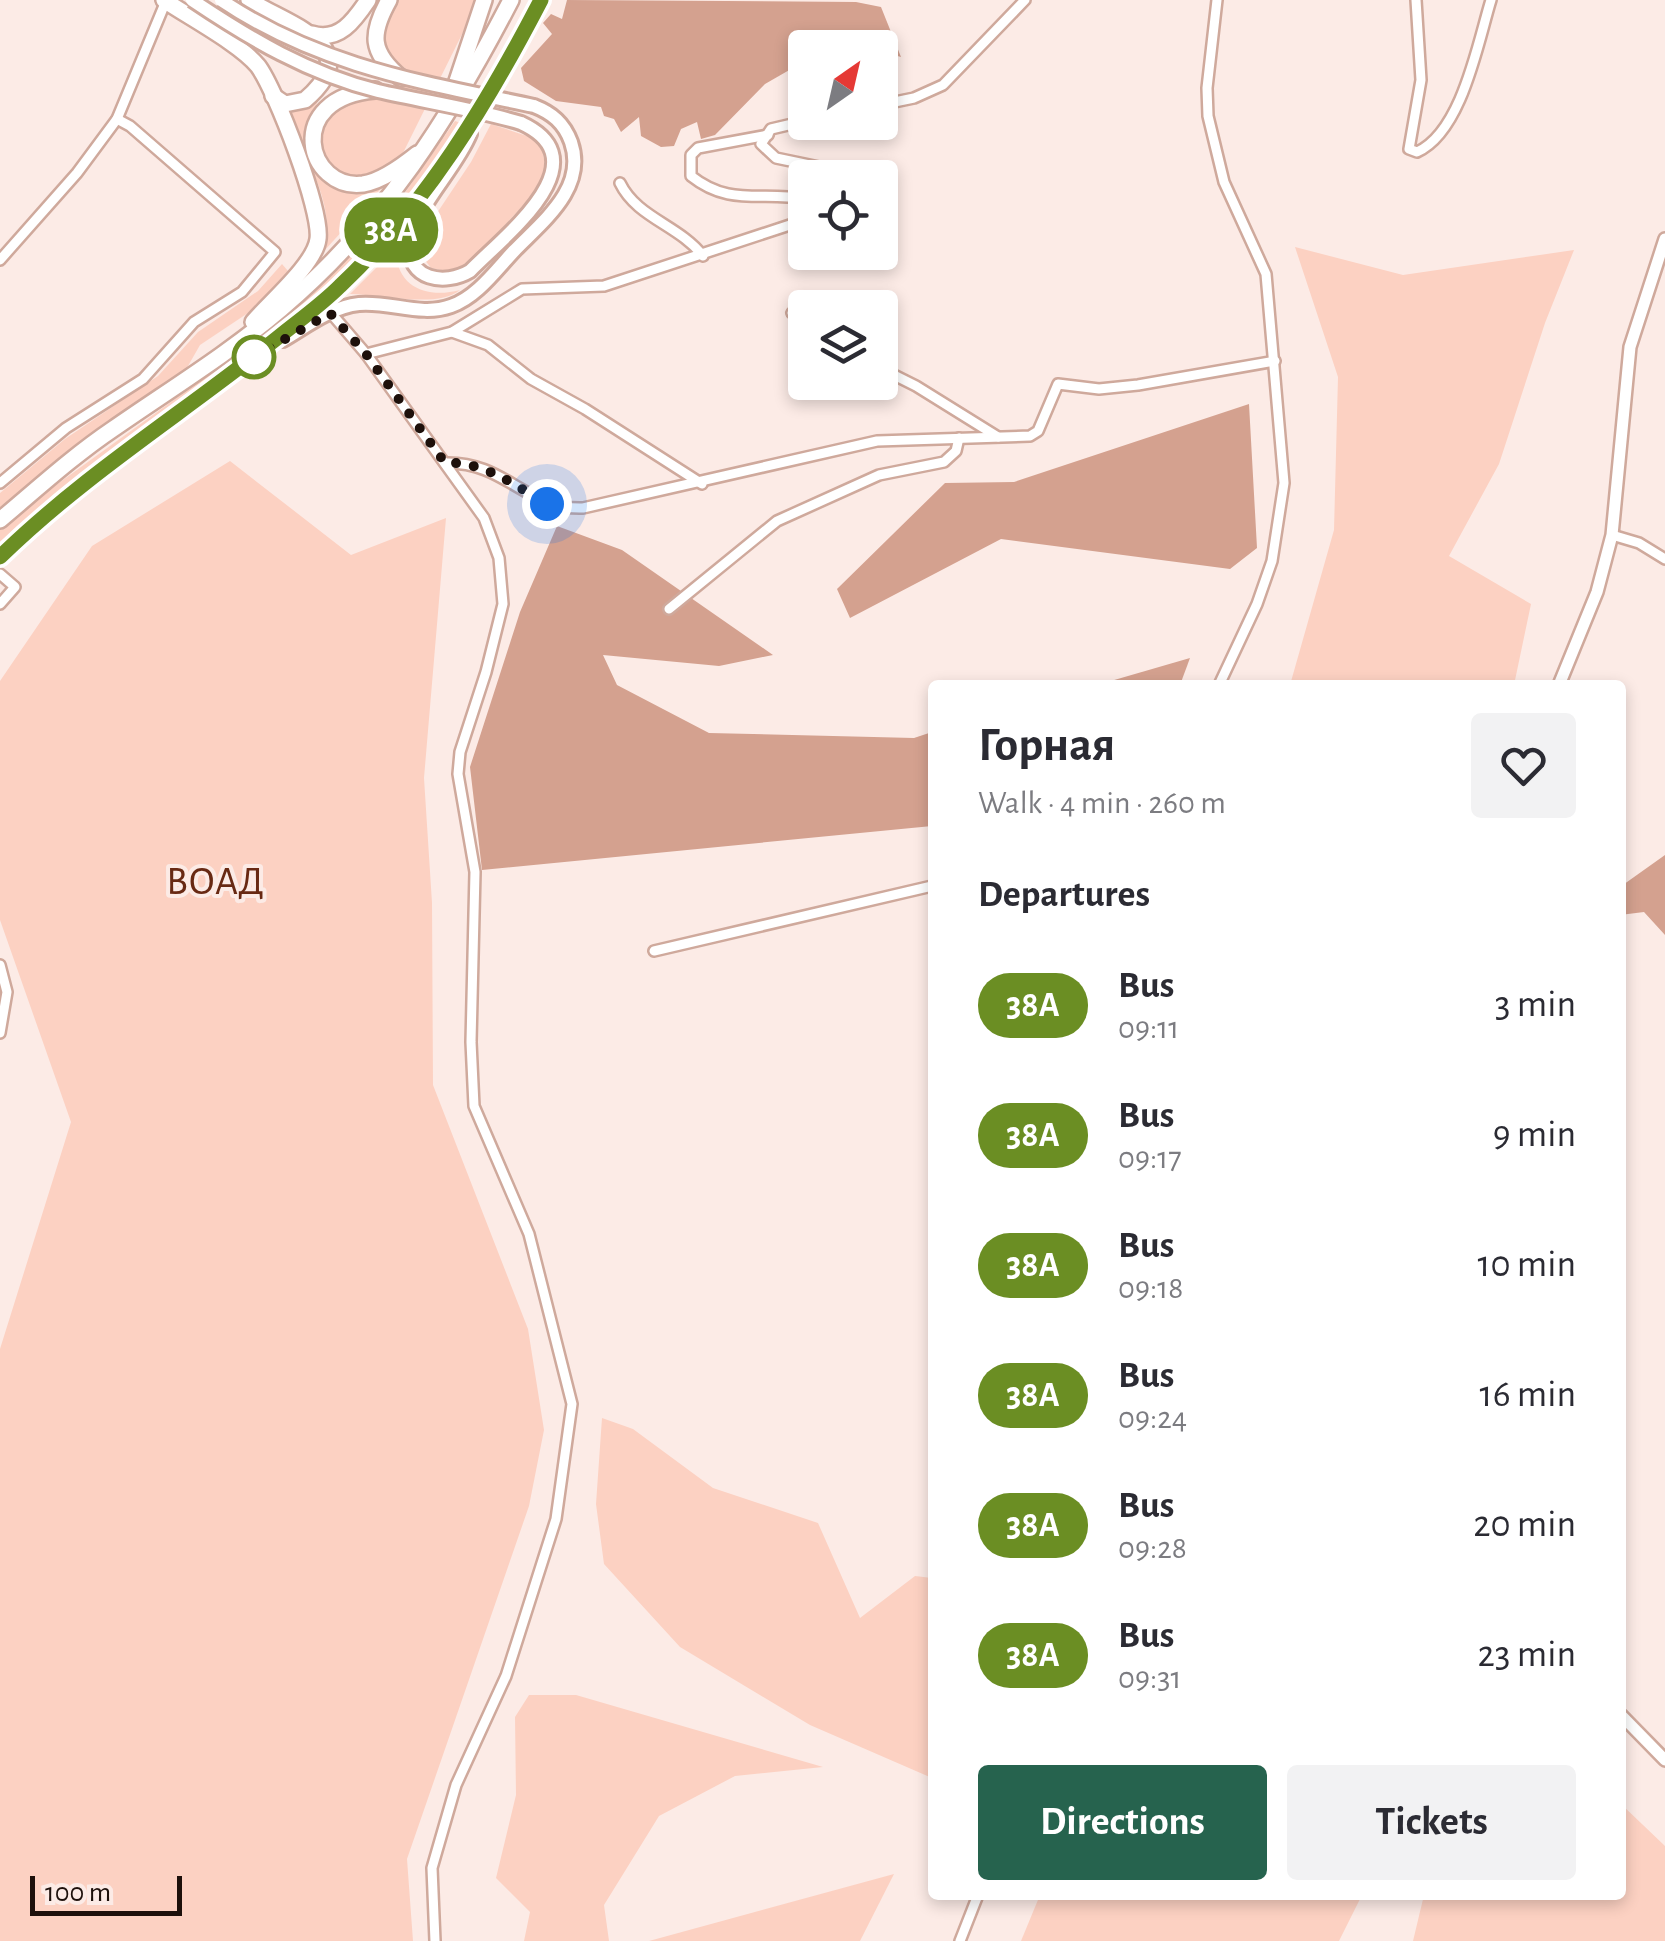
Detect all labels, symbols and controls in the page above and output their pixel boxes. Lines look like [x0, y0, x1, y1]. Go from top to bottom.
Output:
north arrow [788, 30, 898, 140]
map controls [788, 30, 898, 400]
button: locate [788, 160, 898, 270]
line badge: 38А [334, 198, 448, 262]
text: 38А [364, 213, 418, 248]
button: layers [788, 290, 898, 400]
unlabelled marker [233, 336, 275, 378]
your location [522, 479, 572, 529]
button: heart [1471, 713, 1576, 818]
text: Горная [978, 722, 1115, 770]
text: Walk · 4 min · 260 m [978, 787, 1226, 819]
park label: ВОАД [166, 862, 264, 902]
text: Departures [978, 876, 1150, 914]
text: Bus [1118, 967, 1174, 1005]
text: 3 min [1495, 986, 1576, 1024]
text: 38А [1006, 988, 1060, 1023]
text: 09:11 [1118, 1012, 1179, 1044]
text: Bus [1118, 1097, 1174, 1135]
text: 9 min [1493, 1116, 1576, 1154]
text: 38А [1006, 1118, 1060, 1153]
text: 09:17 [1118, 1142, 1182, 1174]
text: Bus [1118, 1227, 1174, 1265]
text: 10 min [1477, 1246, 1576, 1284]
text: 38А [1006, 1248, 1060, 1283]
text: 09:18 [1118, 1272, 1183, 1304]
text: Bus [1118, 1357, 1174, 1395]
text: 16 min [1480, 1376, 1576, 1414]
text: 38А [1006, 1378, 1060, 1413]
text: 09:24 [1118, 1402, 1187, 1434]
text: Bus [1118, 1487, 1174, 1525]
text: 20 min [1473, 1506, 1576, 1544]
text: 38А [1006, 1508, 1060, 1543]
text: 09:28 [1118, 1532, 1187, 1564]
text: Bus [1118, 1617, 1174, 1655]
text: 23 min [1478, 1636, 1576, 1674]
text: 38А [1006, 1638, 1060, 1673]
text: 09:31 [1118, 1662, 1181, 1694]
button: Directions [978, 1765, 1267, 1880]
button: Tickets [1287, 1765, 1576, 1880]
scale bar [30, 1871, 182, 1916]
text: 100 m [45, 1879, 111, 1907]

